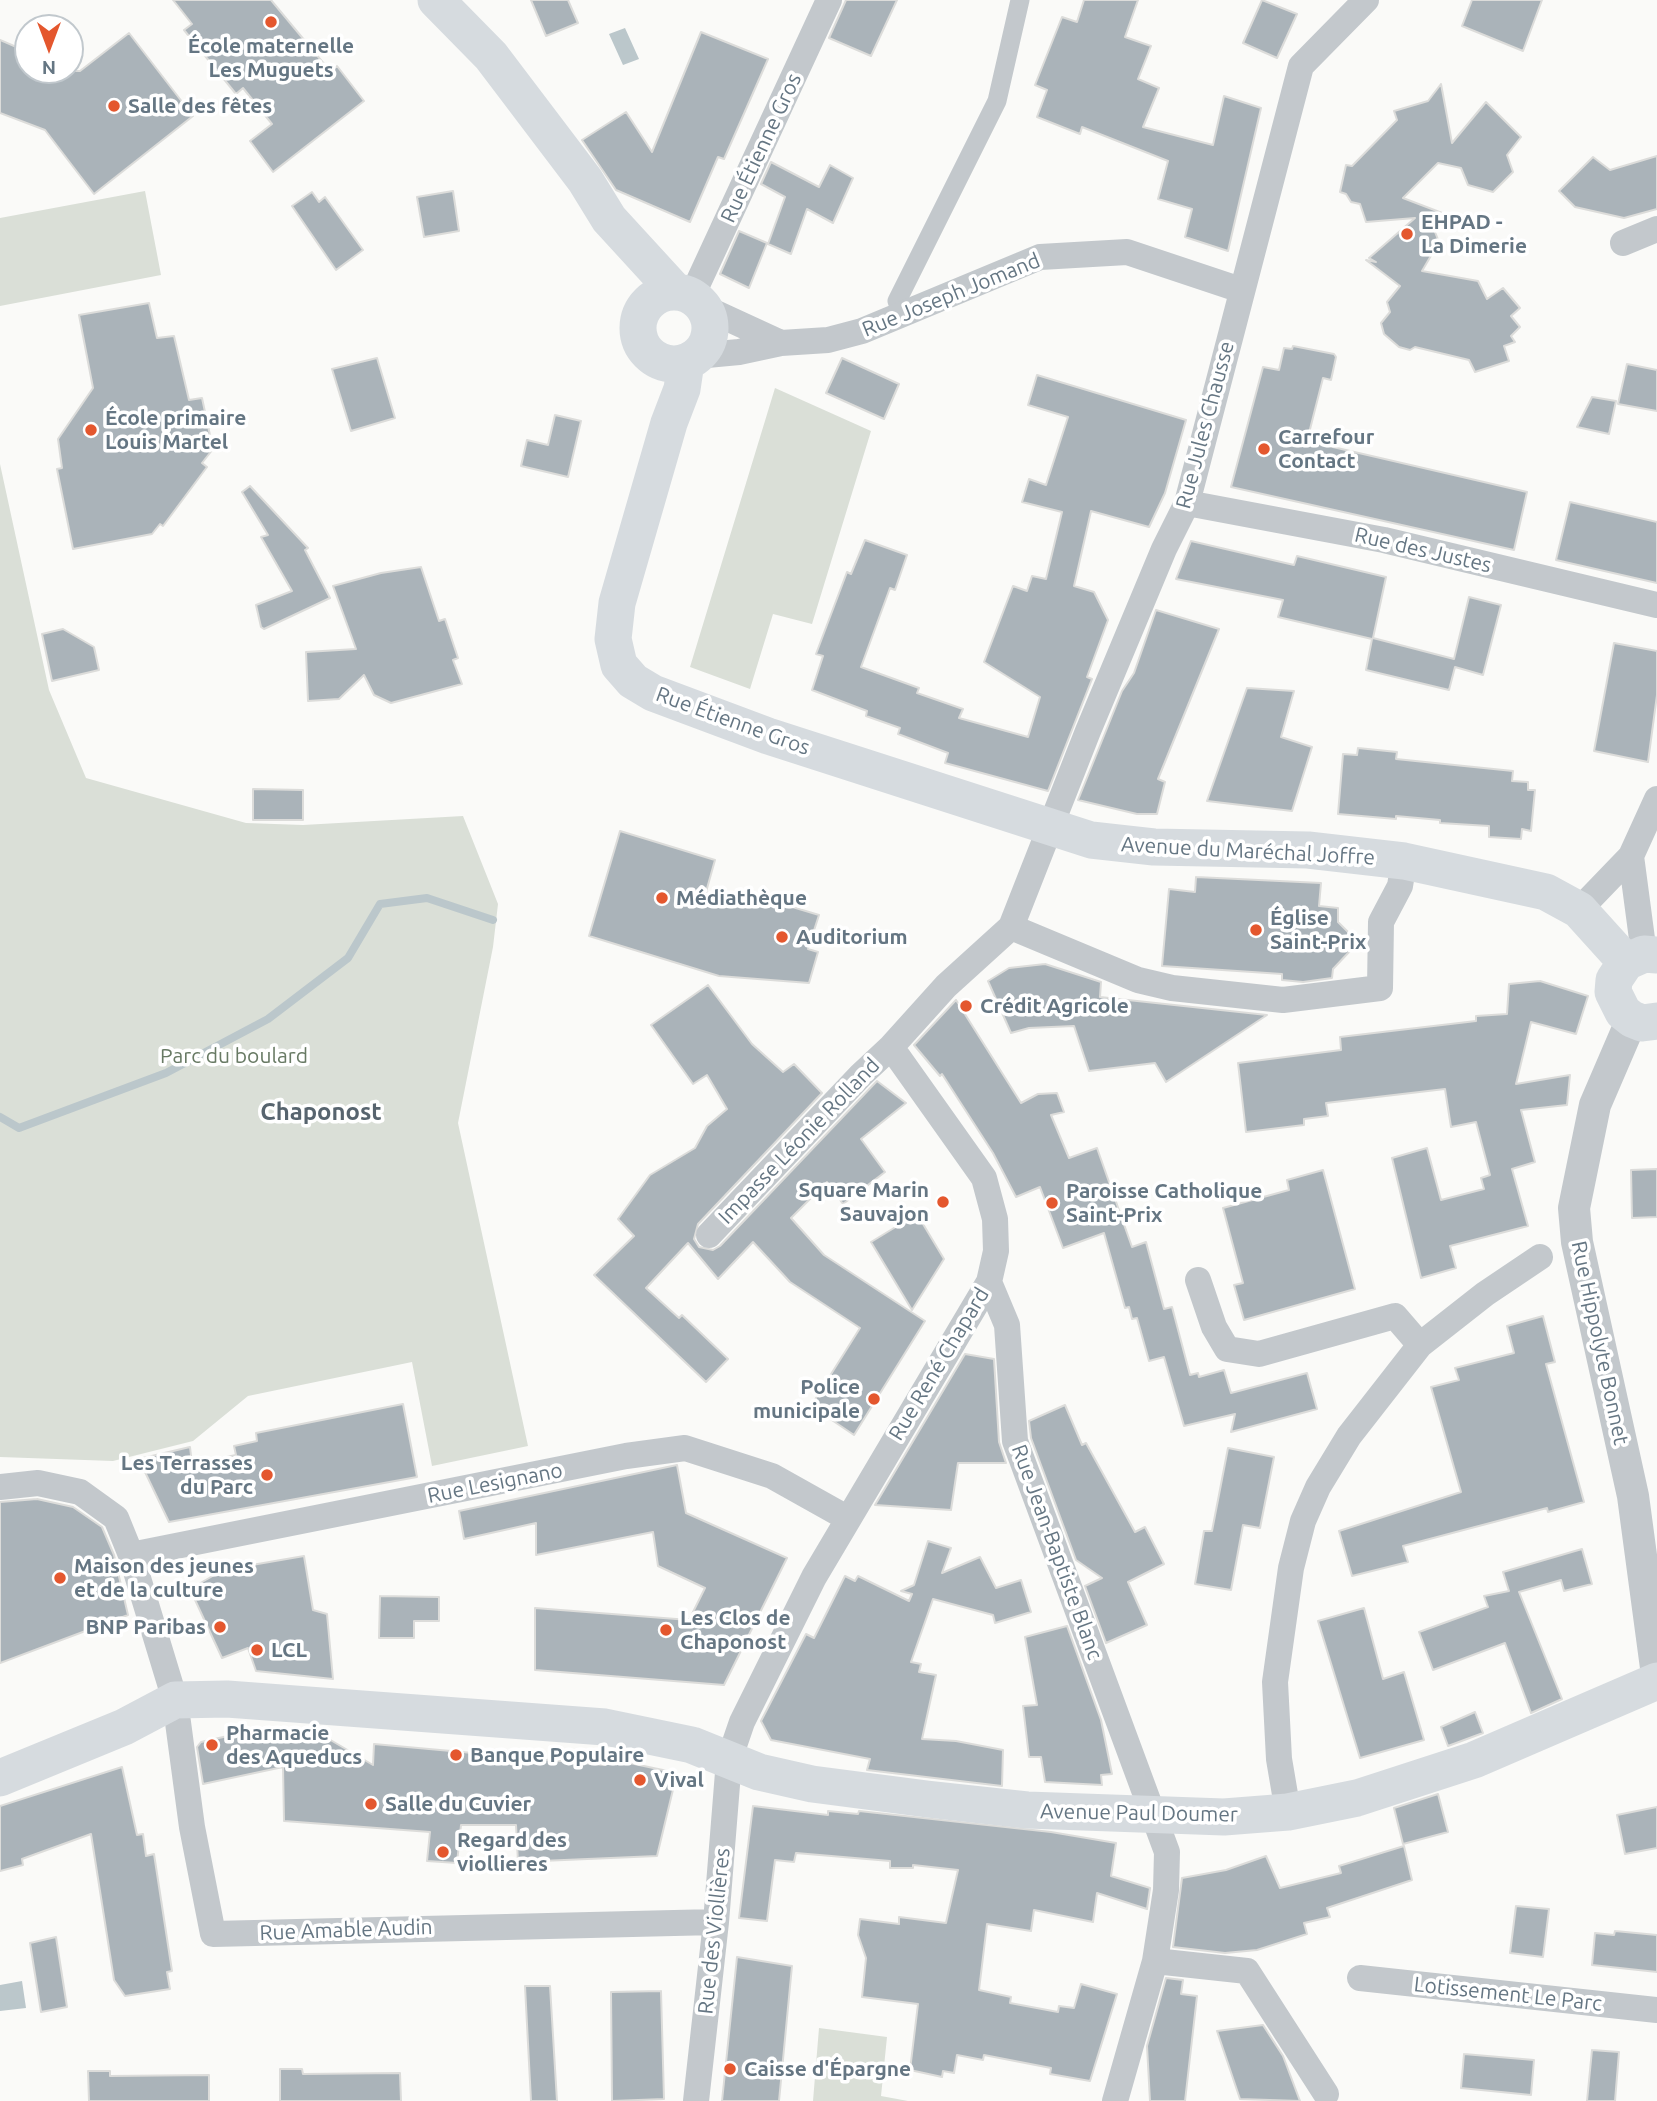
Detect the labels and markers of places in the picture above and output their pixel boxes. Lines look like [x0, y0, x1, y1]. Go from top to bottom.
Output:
marker: École maternelle Les Muguets [263, 14, 279, 30]
place label: École maternelle Les Muguets [188, 33, 354, 83]
place label: Salle des fêtes [128, 93, 272, 119]
marker: Salle des fêtes [106, 98, 122, 114]
place label: EHPAD - La Dimerie [1421, 209, 1527, 259]
marker: EHPAD - La Dimerie [1399, 226, 1415, 242]
place label: École primaire Louis Martel [105, 405, 246, 455]
marker: École primaire Louis Martel [83, 422, 99, 438]
place label: Carrefour Contact [1278, 424, 1374, 474]
marker: Carrefour Contact [1256, 441, 1272, 457]
place label: Médiathèque [676, 885, 807, 911]
marker: Médiathèque [654, 890, 670, 906]
place label: Église Saint-Prix [1270, 905, 1366, 955]
marker: Église Saint-Prix [1248, 922, 1264, 938]
place label: Auditorium [796, 924, 908, 950]
marker: Auditorium [774, 929, 790, 945]
place label: Crédit Agricole [980, 993, 1129, 1019]
marker: Crédit Agricole [958, 998, 974, 1014]
place label: Square Marin Sauvajon [798, 1177, 929, 1227]
place label: Paroisse Catholique Saint-Prix [1066, 1178, 1262, 1228]
marker: Square Marin Sauvajon [935, 1194, 951, 1210]
marker: Paroisse Catholique Saint-Prix [1044, 1195, 1060, 1211]
place label: Police municipale [753, 1374, 860, 1424]
marker: Police municipale [866, 1391, 882, 1407]
place label: Les Terrasses du Parc [121, 1450, 253, 1500]
marker: Les Terrasses du Parc [259, 1467, 275, 1483]
place label: Maison des jeunes et de la culture [74, 1553, 254, 1603]
marker: Maison des jeunes et de la culture [52, 1570, 68, 1586]
place label: Les Clos de Chaponost [680, 1605, 791, 1655]
place label: BNP Paribas [85, 1614, 206, 1640]
marker: BNP Paribas [212, 1619, 228, 1635]
marker: Les Clos de Chaponost [658, 1622, 674, 1638]
place label: LCL [271, 1637, 307, 1663]
marker: LCL [249, 1642, 265, 1658]
place label: Pharmacie des Aqueducs [226, 1720, 362, 1770]
marker: Pharmacie des Aqueducs [204, 1737, 220, 1753]
place label: Banque Populaire [470, 1742, 644, 1768]
marker: Banque Populaire [448, 1747, 464, 1763]
place label: Vival [654, 1767, 704, 1793]
marker: Vival [632, 1772, 648, 1788]
place label: Salle du Cuvier [385, 1791, 531, 1817]
marker: Salle du Cuvier [363, 1796, 379, 1812]
place label: Regard des viollieres [457, 1827, 567, 1877]
marker: Regard des viollieres [435, 1844, 451, 1860]
place label: Caisse d'Épargne [744, 2056, 911, 2082]
marker: Caisse d'Épargne [722, 2061, 738, 2077]

